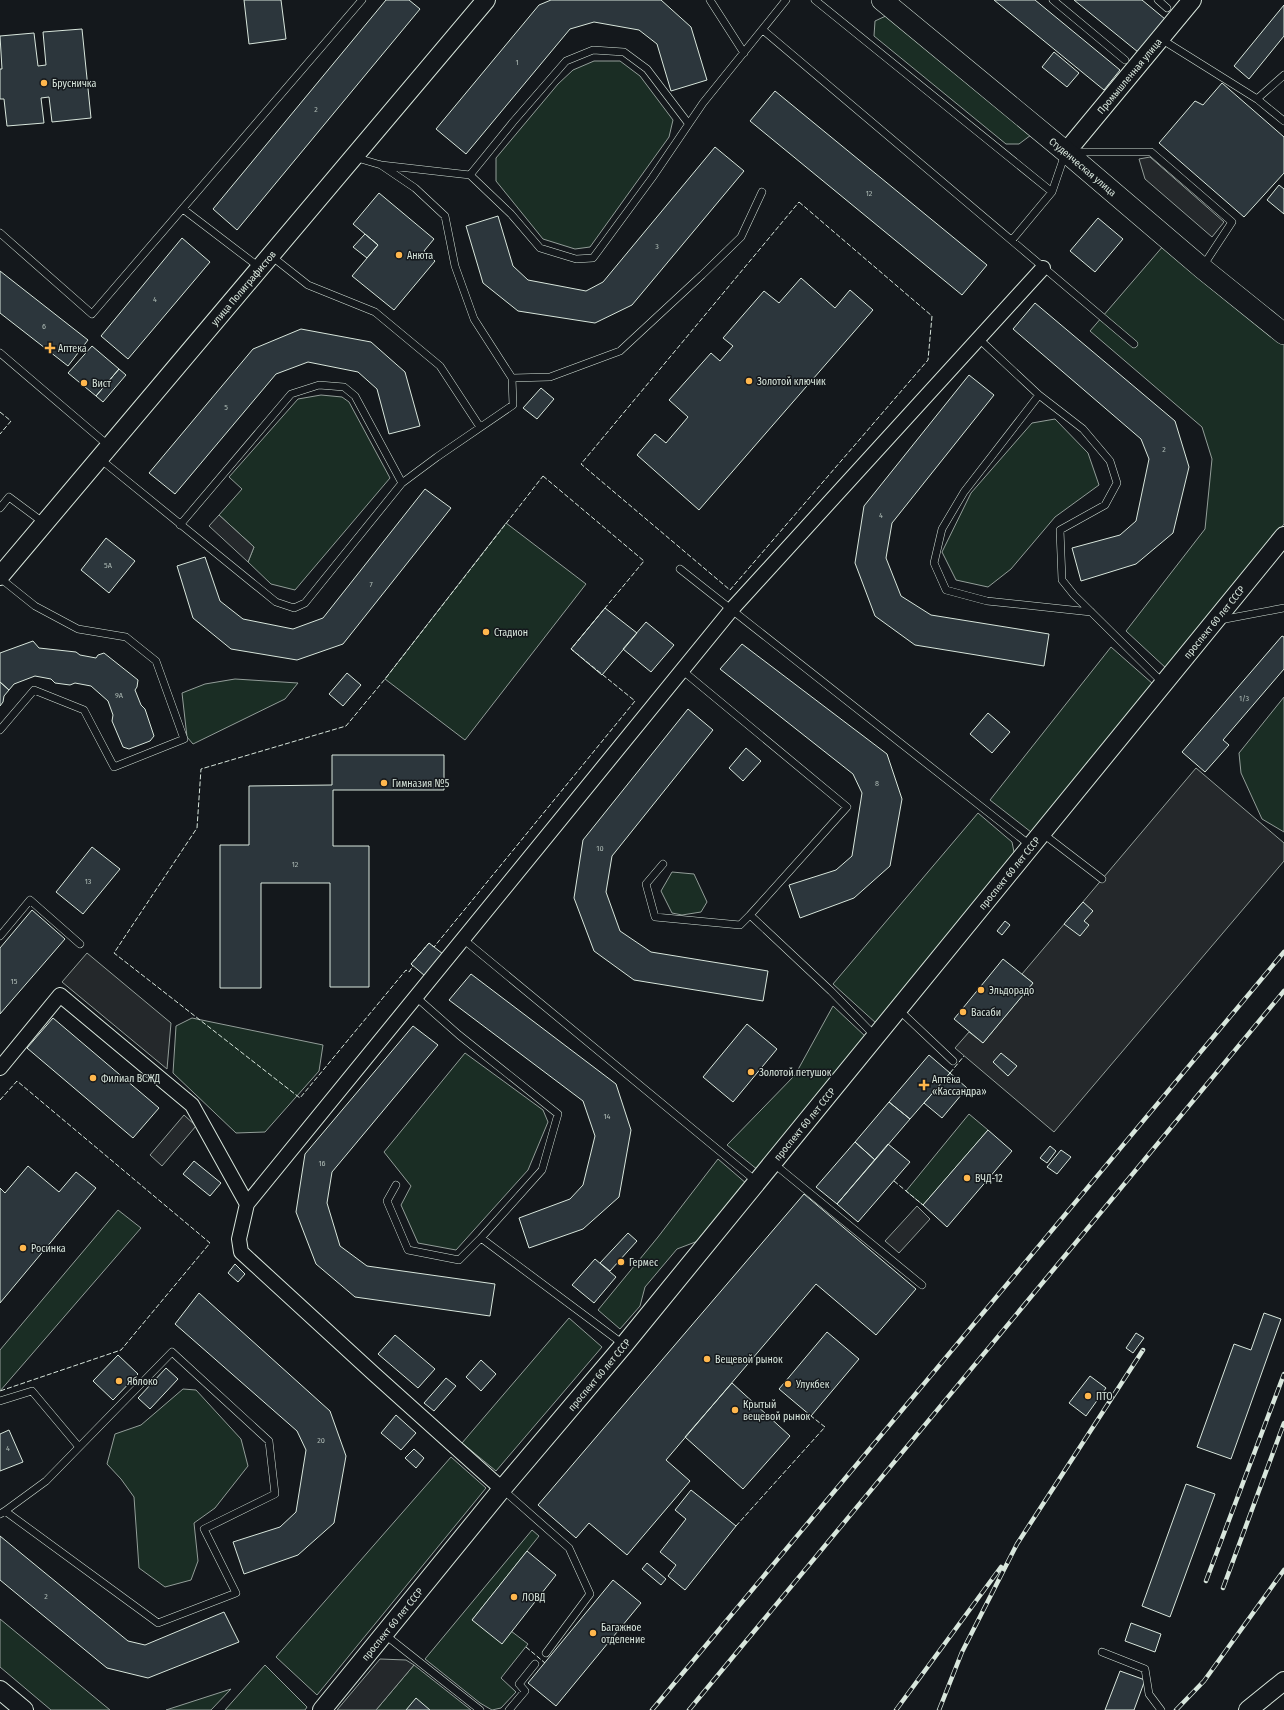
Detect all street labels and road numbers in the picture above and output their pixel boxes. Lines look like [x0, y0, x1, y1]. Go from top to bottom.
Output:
street label: Промышленная улица [1095, 36, 1165, 117]
street label: Студенческая улица [1046, 136, 1118, 199]
street label: улица Полиграфистов [209, 249, 279, 328]
street label: проспект 60 лет СССР [1181, 584, 1248, 661]
street label: проспект 60 лет СССР [977, 835, 1043, 912]
street label: проспект 60 лет СССР [772, 1086, 838, 1163]
street label: проспект 60 лет СССР [566, 1337, 634, 1414]
street label: проспект 60 лет СССР [360, 1586, 426, 1663]

